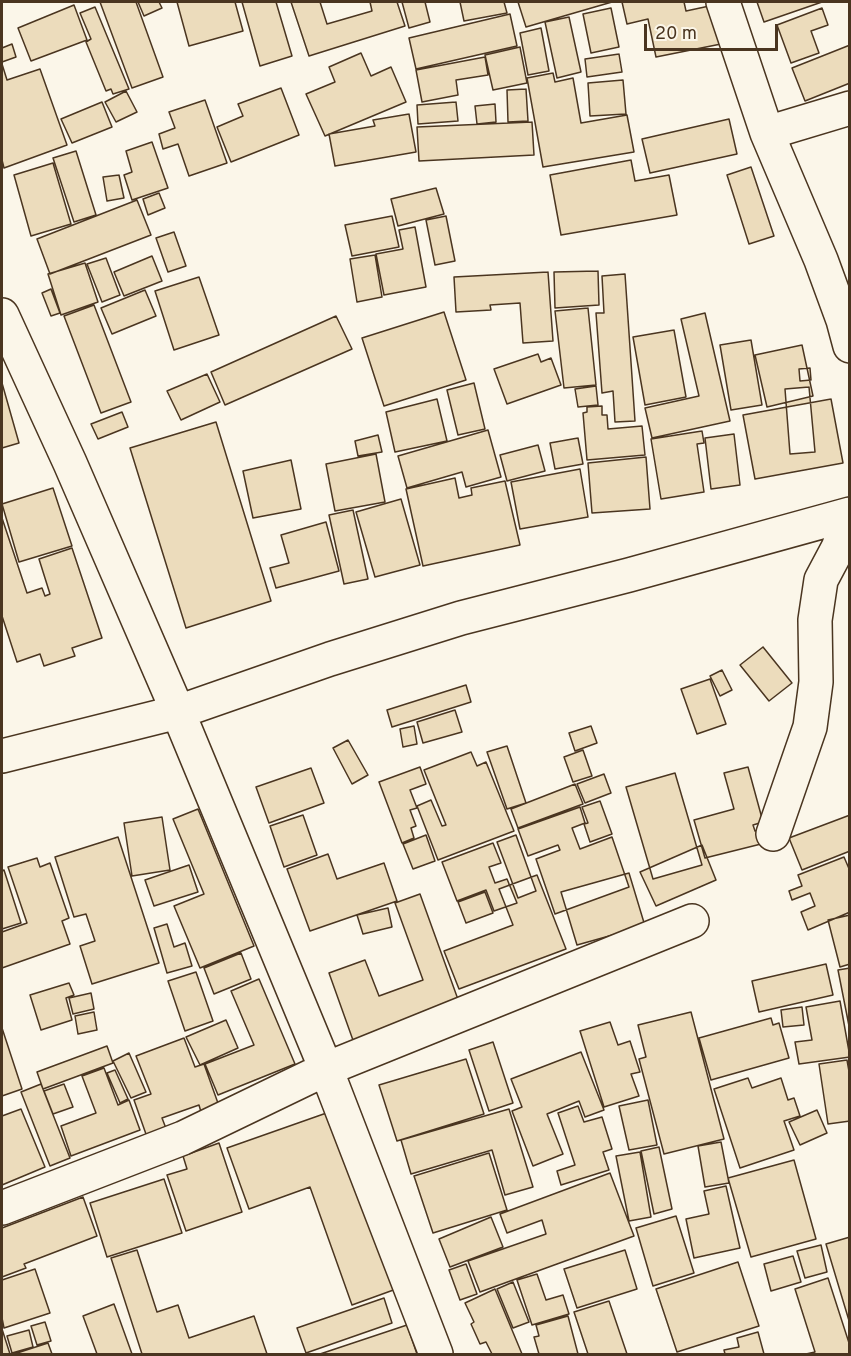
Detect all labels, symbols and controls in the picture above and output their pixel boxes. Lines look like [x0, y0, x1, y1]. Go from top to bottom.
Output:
scale bar [647, 12, 780, 50]
text: 20 m [655, 23, 697, 46]

